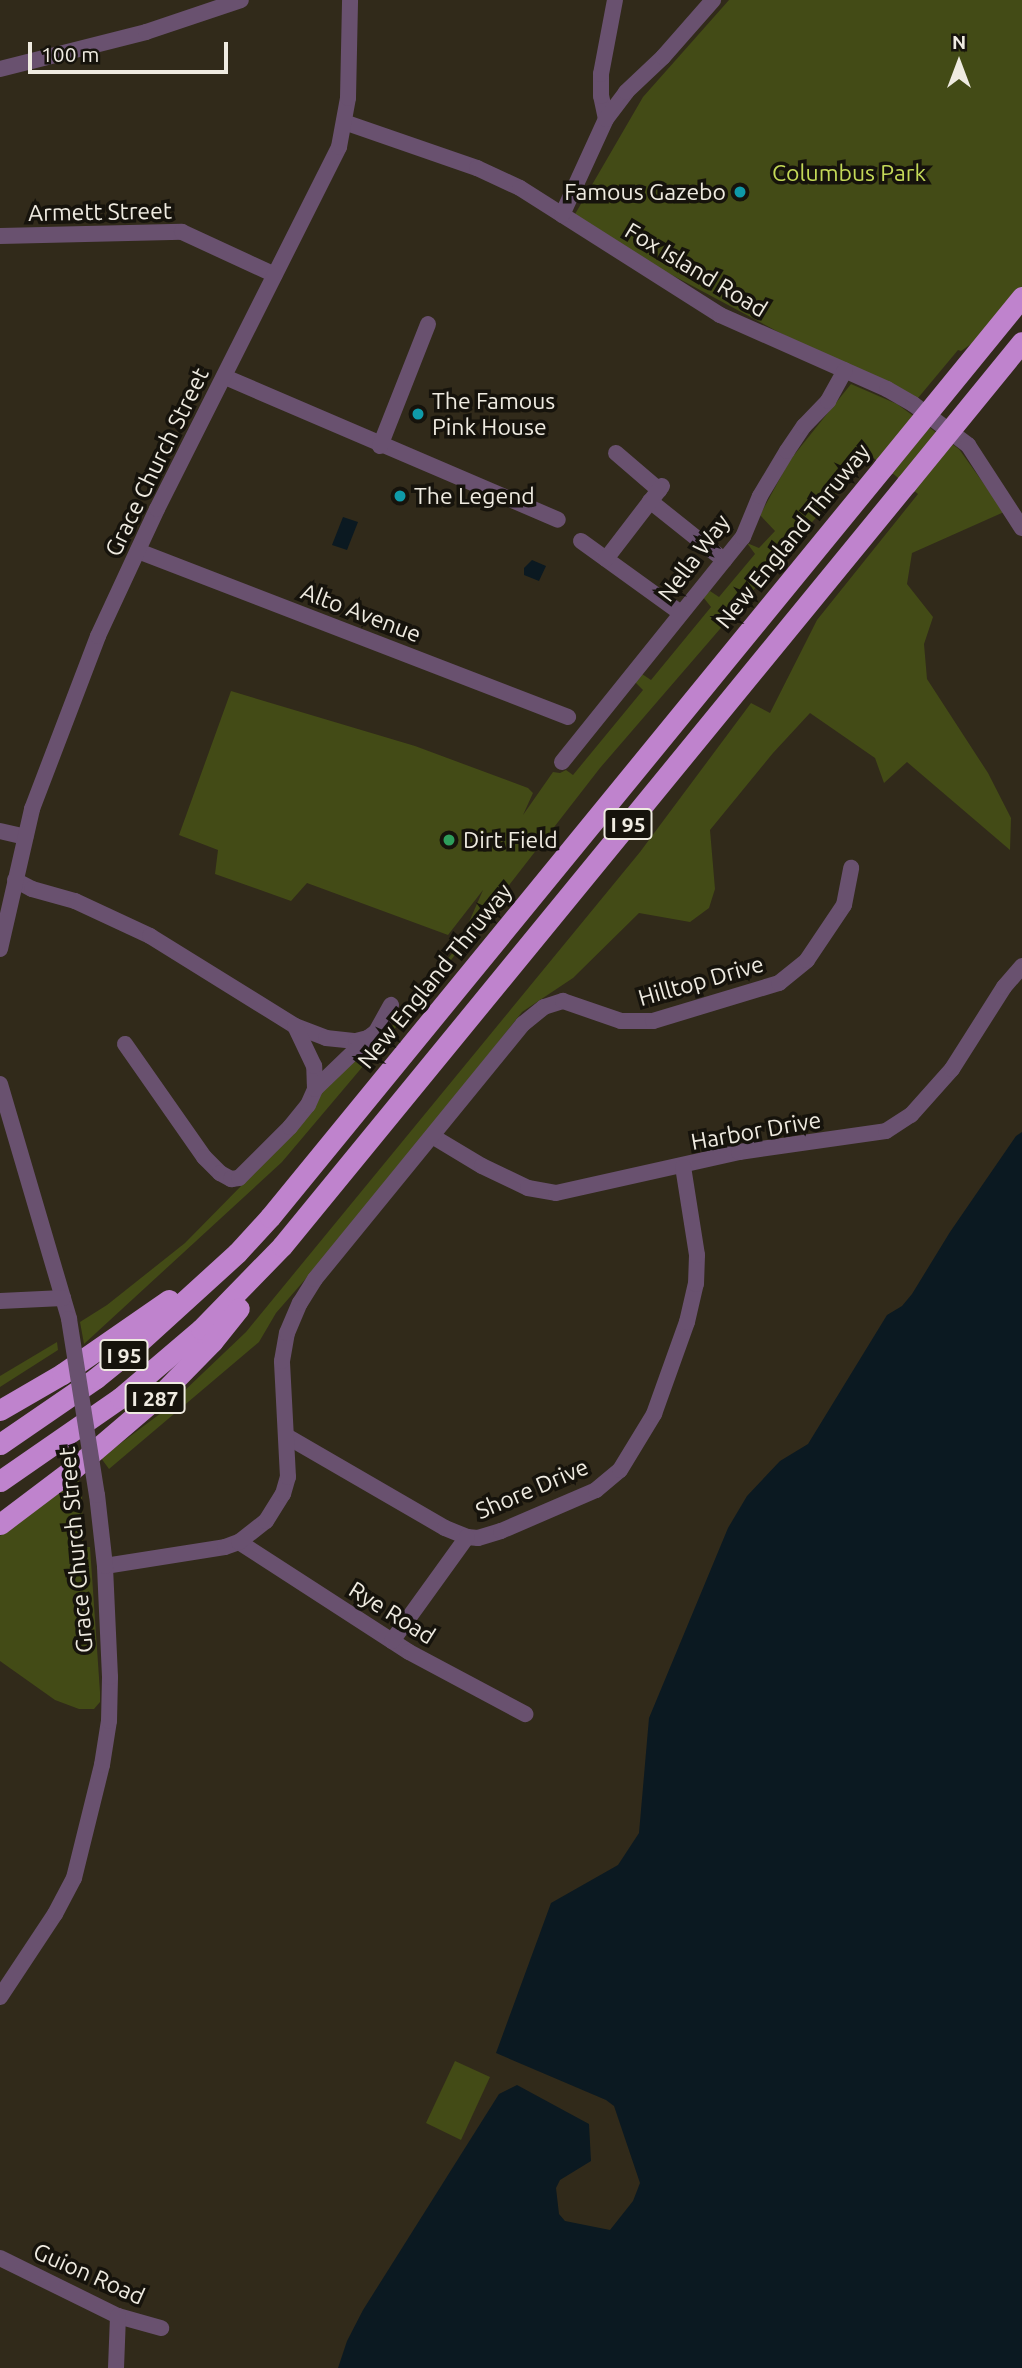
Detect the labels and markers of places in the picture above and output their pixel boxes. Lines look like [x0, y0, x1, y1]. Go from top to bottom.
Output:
place label: Famous Gazebo [564, 178, 726, 206]
marker: Famous Gazebo [732, 184, 748, 200]
place label: The Famous Pink House [432, 387, 555, 441]
marker: The Famous Pink House [410, 406, 426, 422]
place label: The Legend [414, 482, 535, 510]
marker: The Legend [392, 488, 408, 504]
place label: Dirt Field [463, 826, 558, 854]
marker: Dirt Field [441, 832, 457, 848]

